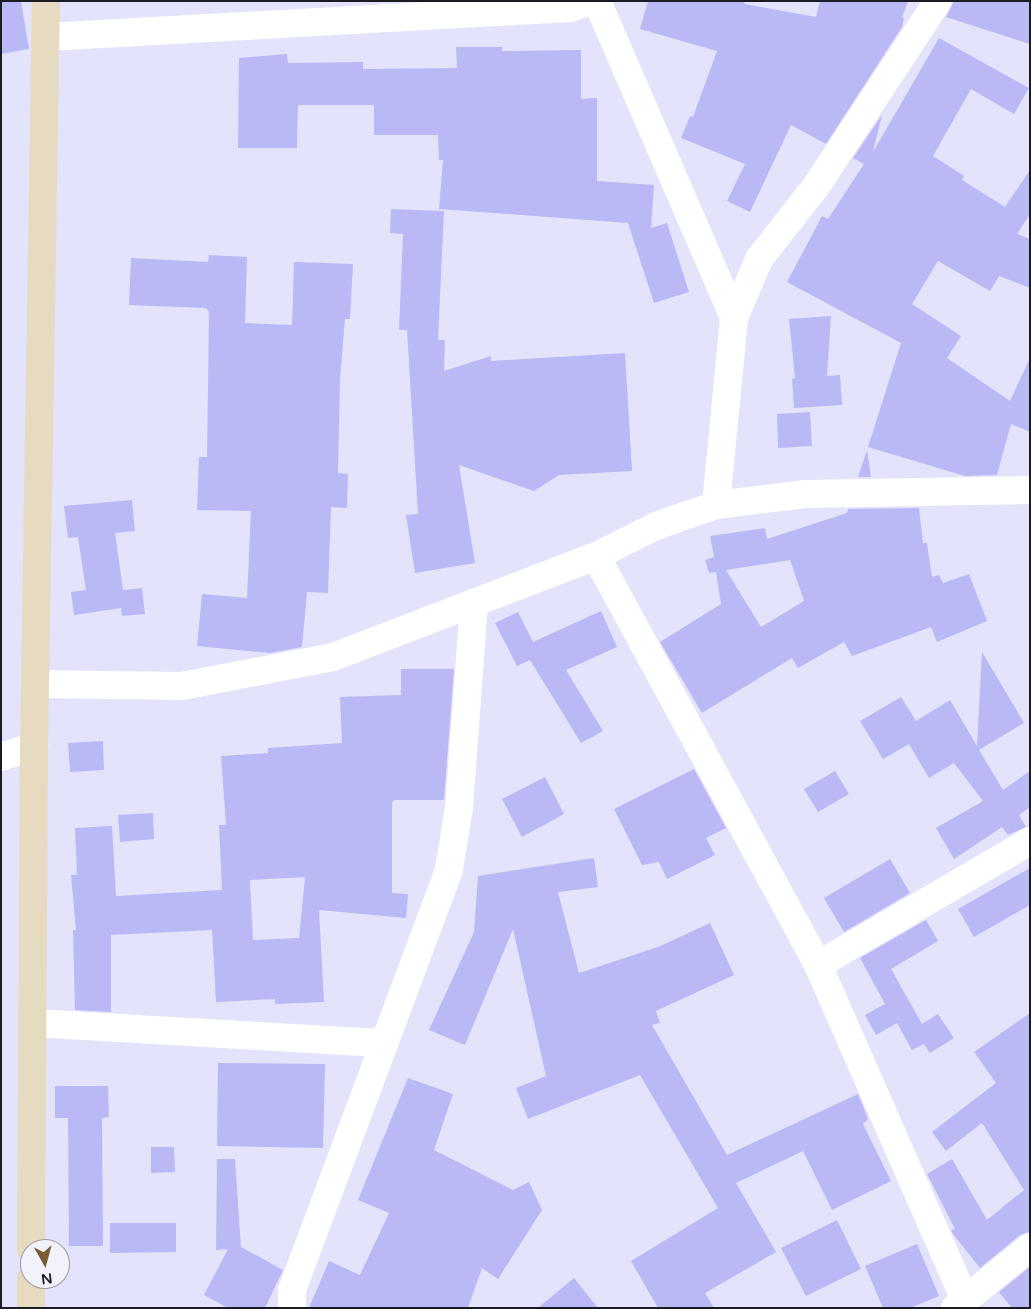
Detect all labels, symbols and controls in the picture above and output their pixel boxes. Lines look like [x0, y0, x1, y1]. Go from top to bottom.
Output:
north arrow [20, 1239, 70, 1289]
text: N [40, 1269, 53, 1288]

